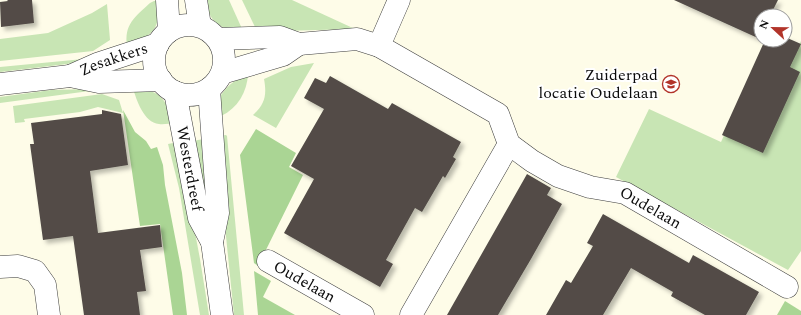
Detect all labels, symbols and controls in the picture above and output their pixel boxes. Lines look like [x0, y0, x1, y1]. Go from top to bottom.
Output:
north arrow [753, 8, 793, 48]
text: N [755, 17, 774, 32]
street label: Zesakkers [76, 36, 151, 82]
place label: Zuiderpad locatie Oudelaan [538, 63, 658, 105]
school or university icon: Zuiderpad locatie Oudelaan [661, 74, 681, 94]
street label: Westerdreef [170, 124, 210, 215]
street label: Oudelaan [615, 180, 686, 235]
street label: Oudelaan [269, 254, 340, 309]

